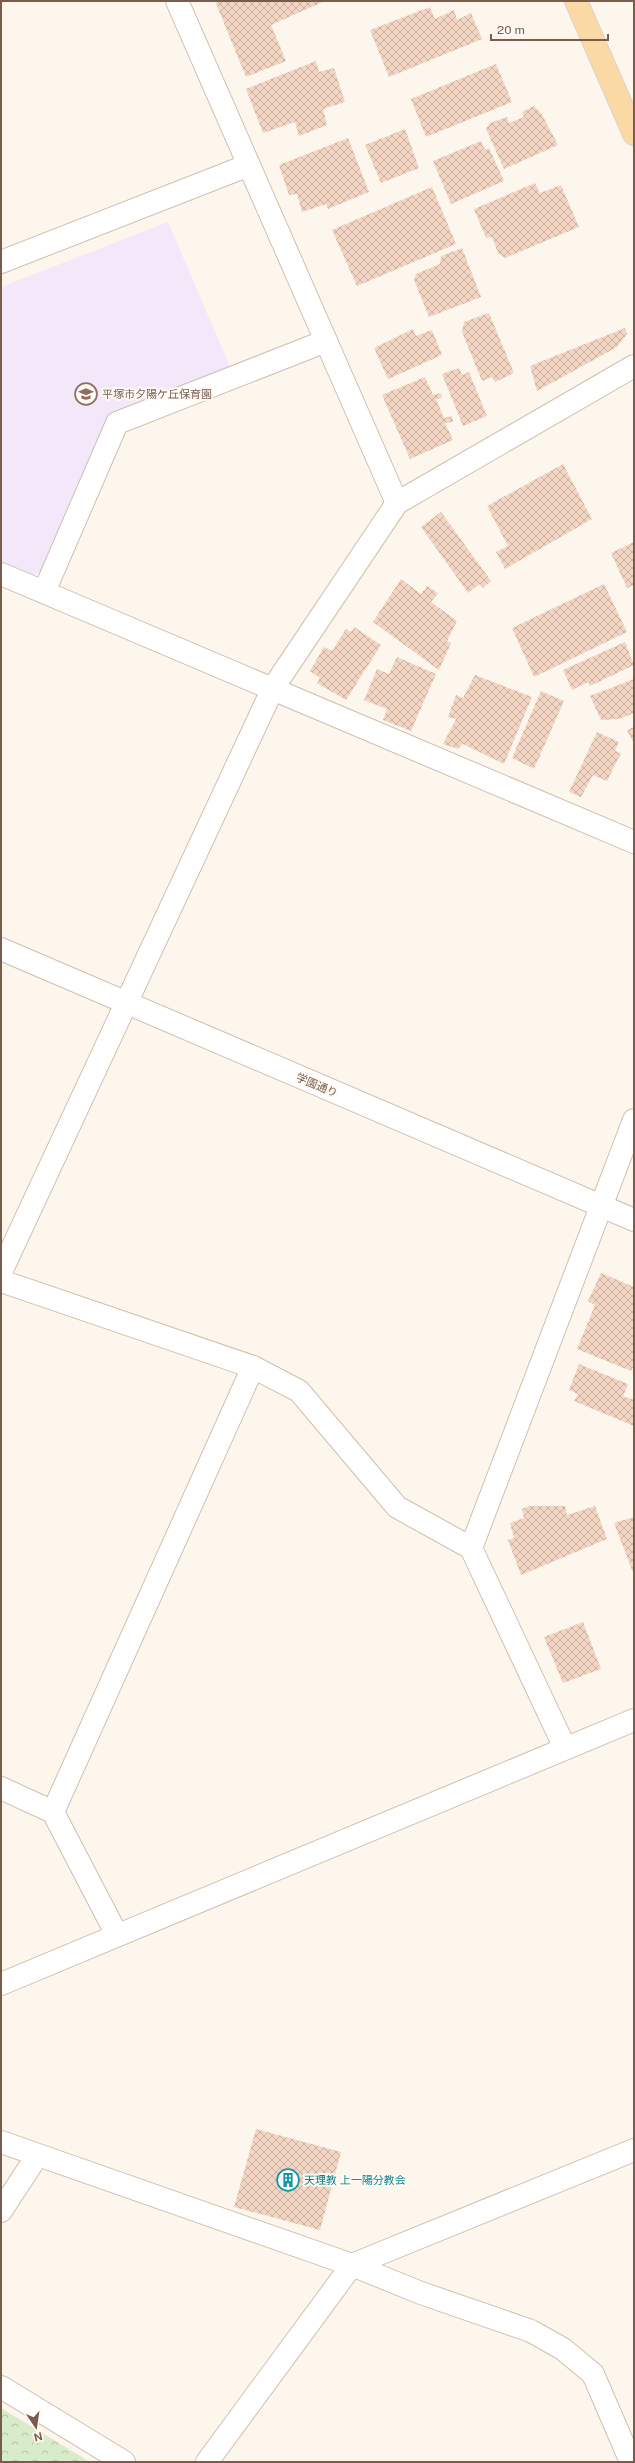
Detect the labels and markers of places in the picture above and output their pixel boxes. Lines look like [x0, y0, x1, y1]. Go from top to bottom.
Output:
school or university icon: 平塚市夕陽ケ丘保育園 [73, 381, 99, 407]
place label: 平塚市夕陽ケ丘保育園 [102, 388, 212, 400]
building icon: 天理教 上一陽分教会 [275, 2167, 301, 2193]
place label: 天理教 上一陽分教会 [304, 2174, 406, 2186]

